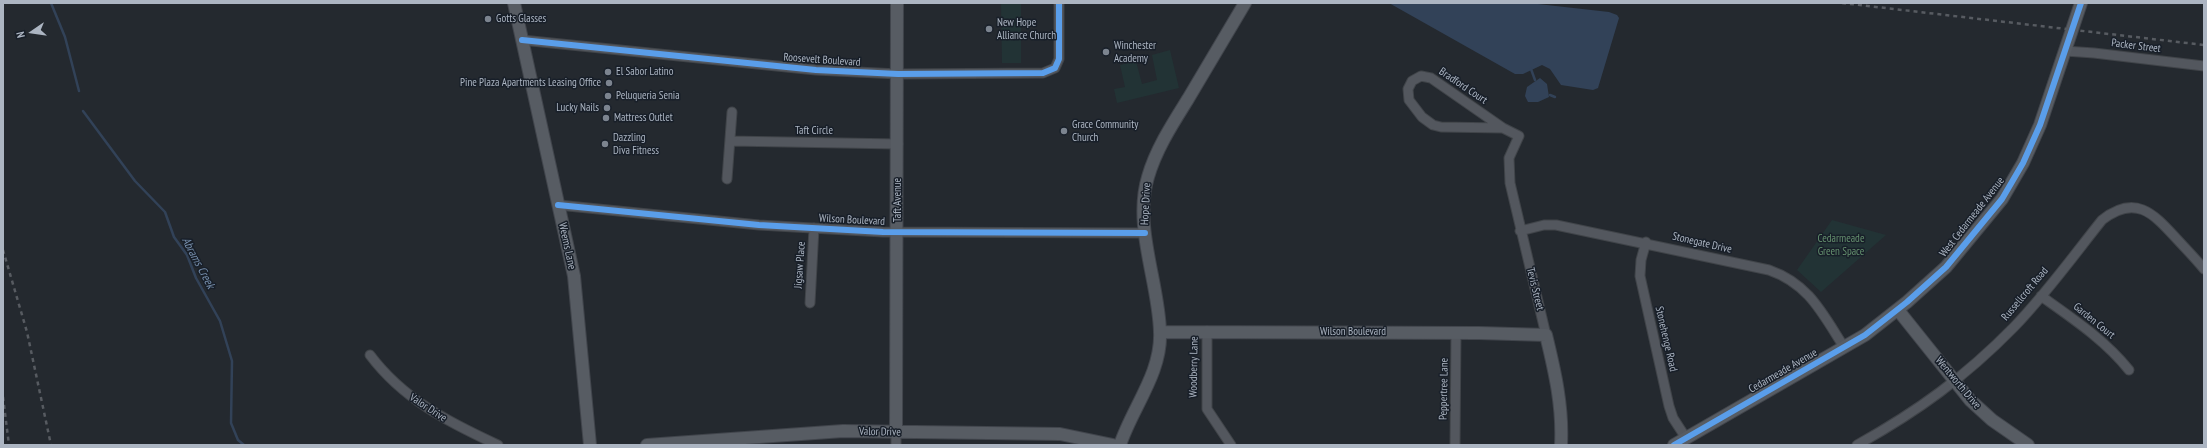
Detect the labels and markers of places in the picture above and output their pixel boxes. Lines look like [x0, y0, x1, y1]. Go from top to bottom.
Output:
place label: Gotts Glasses [496, 12, 546, 26]
marker: Gotts Glasses [483, 14, 493, 24]
place label: New Hope Alliance Church [997, 16, 1056, 42]
marker: New Hope Alliance Church [984, 24, 994, 34]
place label: Winchester Academy [1114, 39, 1156, 65]
marker: Winchester Academy [1101, 47, 1111, 57]
place label: El Sabor Latino [616, 65, 673, 79]
marker: El Sabor Latino [603, 67, 613, 77]
place label: Pine Plaza Apartments Leasing Office [460, 76, 601, 90]
marker: Pine Plaza Apartments Leasing Office [604, 78, 614, 88]
place label: Peluqueria Senia [616, 89, 680, 103]
marker: Peluqueria Senia [603, 91, 613, 101]
place label: Lucky Nails [556, 101, 599, 115]
marker: Lucky Nails [602, 103, 612, 113]
place label: Mattress Outlet [614, 111, 673, 125]
marker: Mattress Outlet [601, 113, 611, 123]
place label: Grace Community Church [1072, 118, 1138, 144]
marker: Grace Community Church [1059, 126, 1069, 136]
place label: Dazzling Diva Fitness [613, 131, 659, 157]
marker: Dazzling Diva Fitness [600, 139, 610, 149]

